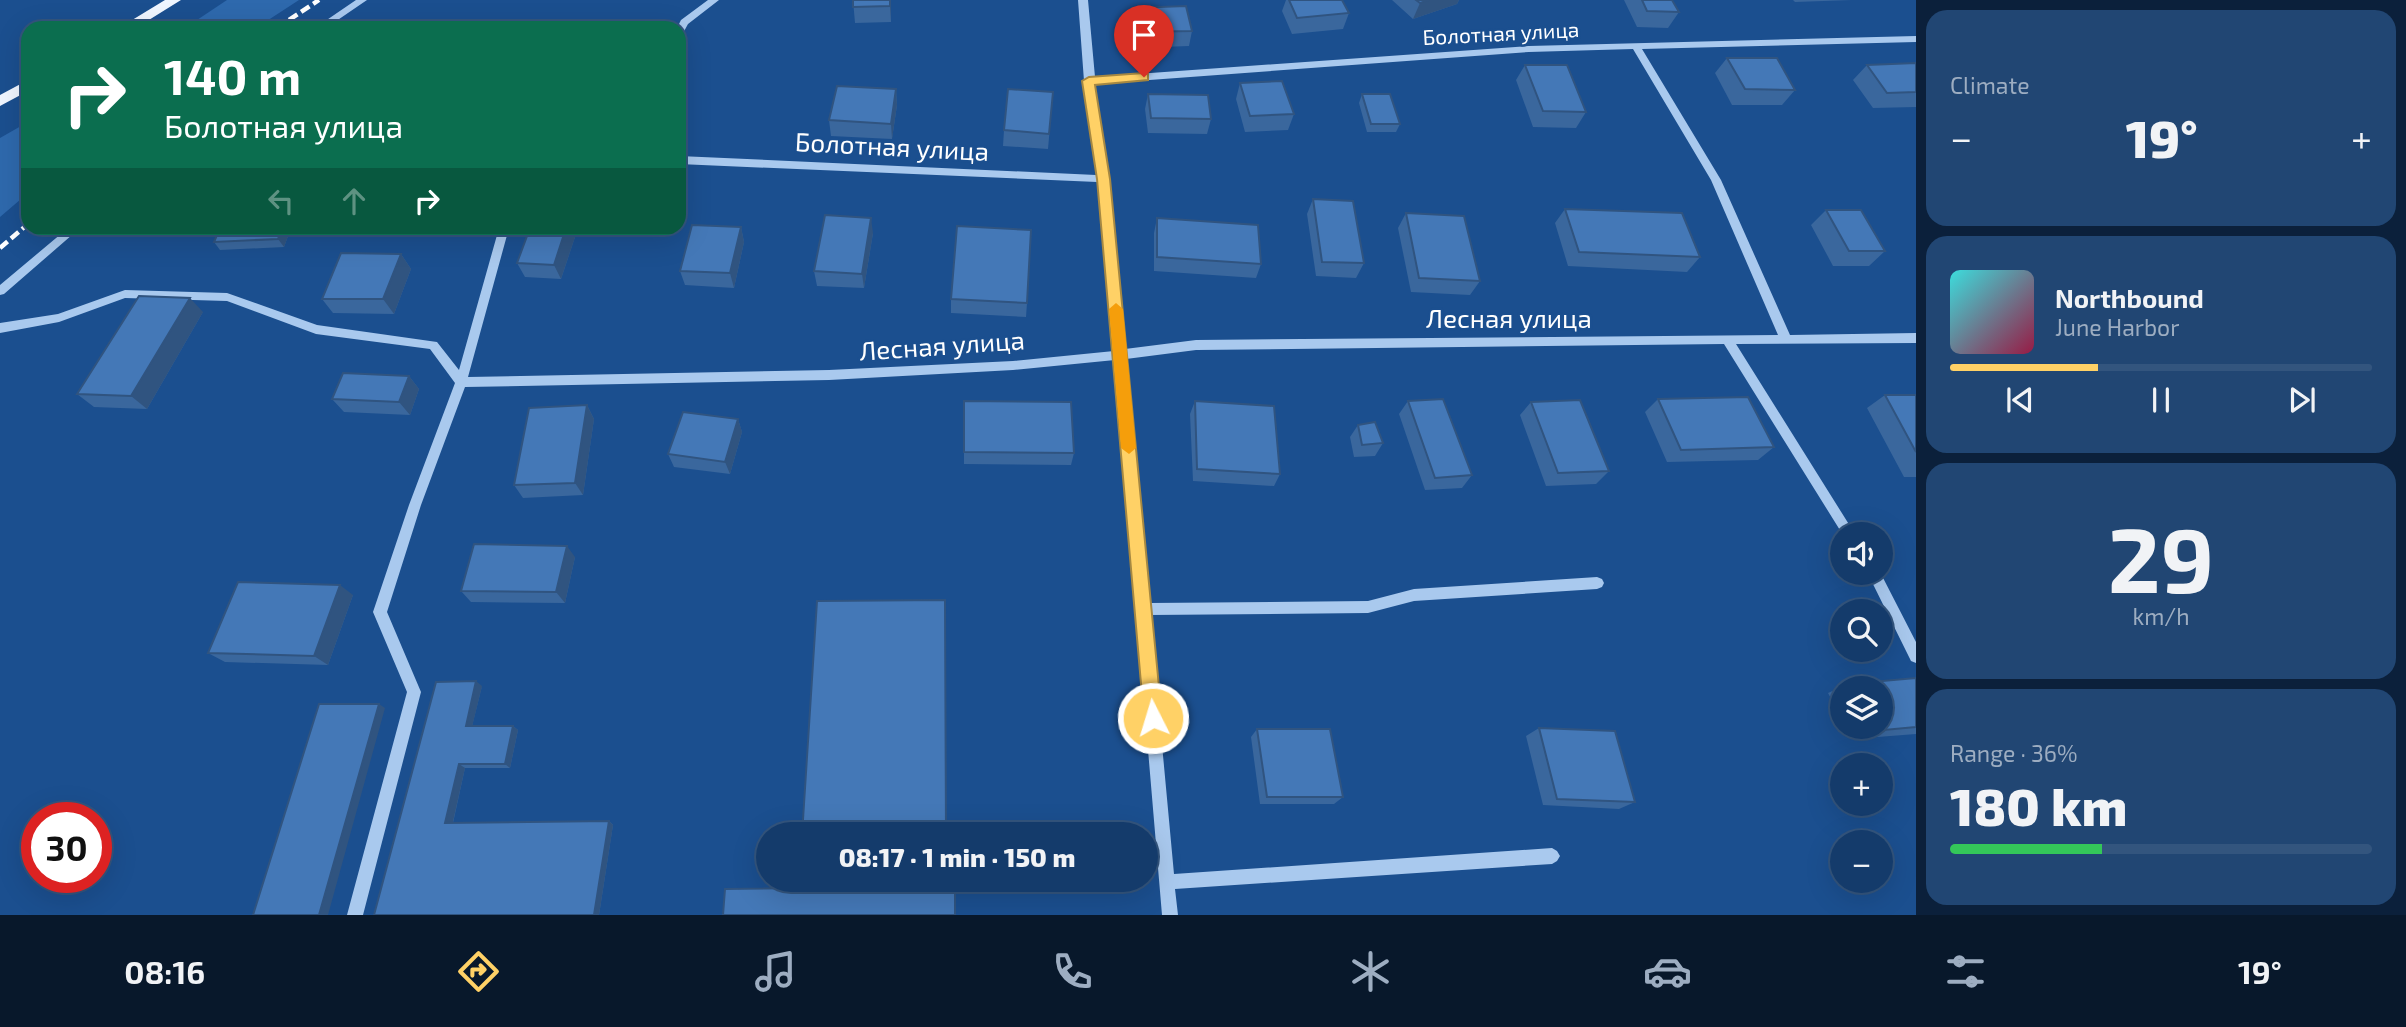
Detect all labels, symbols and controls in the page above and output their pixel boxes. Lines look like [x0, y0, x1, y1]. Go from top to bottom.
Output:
pin [1114, 5, 1174, 77]
icon: arrive [1125, 16, 1163, 54]
street label: Болотная улица [1422, 16, 1580, 50]
text: 140 m [164, 46, 301, 105]
icon: right [49, 49, 140, 140]
text: Climate [1950, 71, 2030, 99]
text: Болотная улица [164, 106, 403, 144]
text: 19° [2126, 106, 2198, 168]
text: − [1950, 114, 1972, 160]
text: + [2351, 114, 2372, 160]
street label: Болотная улица [794, 125, 990, 167]
icon: left [262, 182, 300, 220]
icon: ahead [335, 182, 373, 220]
icon: right [408, 182, 446, 220]
text: Northbound [2055, 282, 2204, 313]
street label: Лесная улица [1426, 302, 1592, 334]
text: June Harbor [2055, 313, 2179, 341]
street label: Лесная улица [858, 323, 1026, 367]
icon: previous [2001, 381, 2039, 419]
icon: pause [2142, 381, 2180, 419]
icon: next [2283, 381, 2321, 419]
text: 29 [2108, 502, 2214, 611]
map controls [1830, 522, 1893, 893]
button: sound [1830, 522, 1893, 585]
button: search [1830, 599, 1893, 662]
text: km/h [2132, 602, 2190, 630]
button: layers [1830, 676, 1893, 739]
position arrow [1116, 681, 1190, 755]
text: Range · 36% [1950, 739, 2078, 767]
button: + [1830, 753, 1893, 816]
text: 180 km [1950, 774, 2127, 836]
speed limit sign: 30 [21, 802, 112, 893]
button: − [1830, 830, 1893, 893]
text: 08:17 · 1 min · 150 m [839, 841, 1075, 872]
icon: directions [454, 947, 503, 996]
icon: music [751, 947, 800, 996]
icon: phone [1048, 947, 1097, 996]
icon: climate [1346, 947, 1395, 996]
icon: car [1643, 947, 1692, 996]
icon: filters [1941, 947, 1990, 996]
text: 08:16 [124, 952, 205, 990]
text: 19° [2238, 952, 2282, 990]

